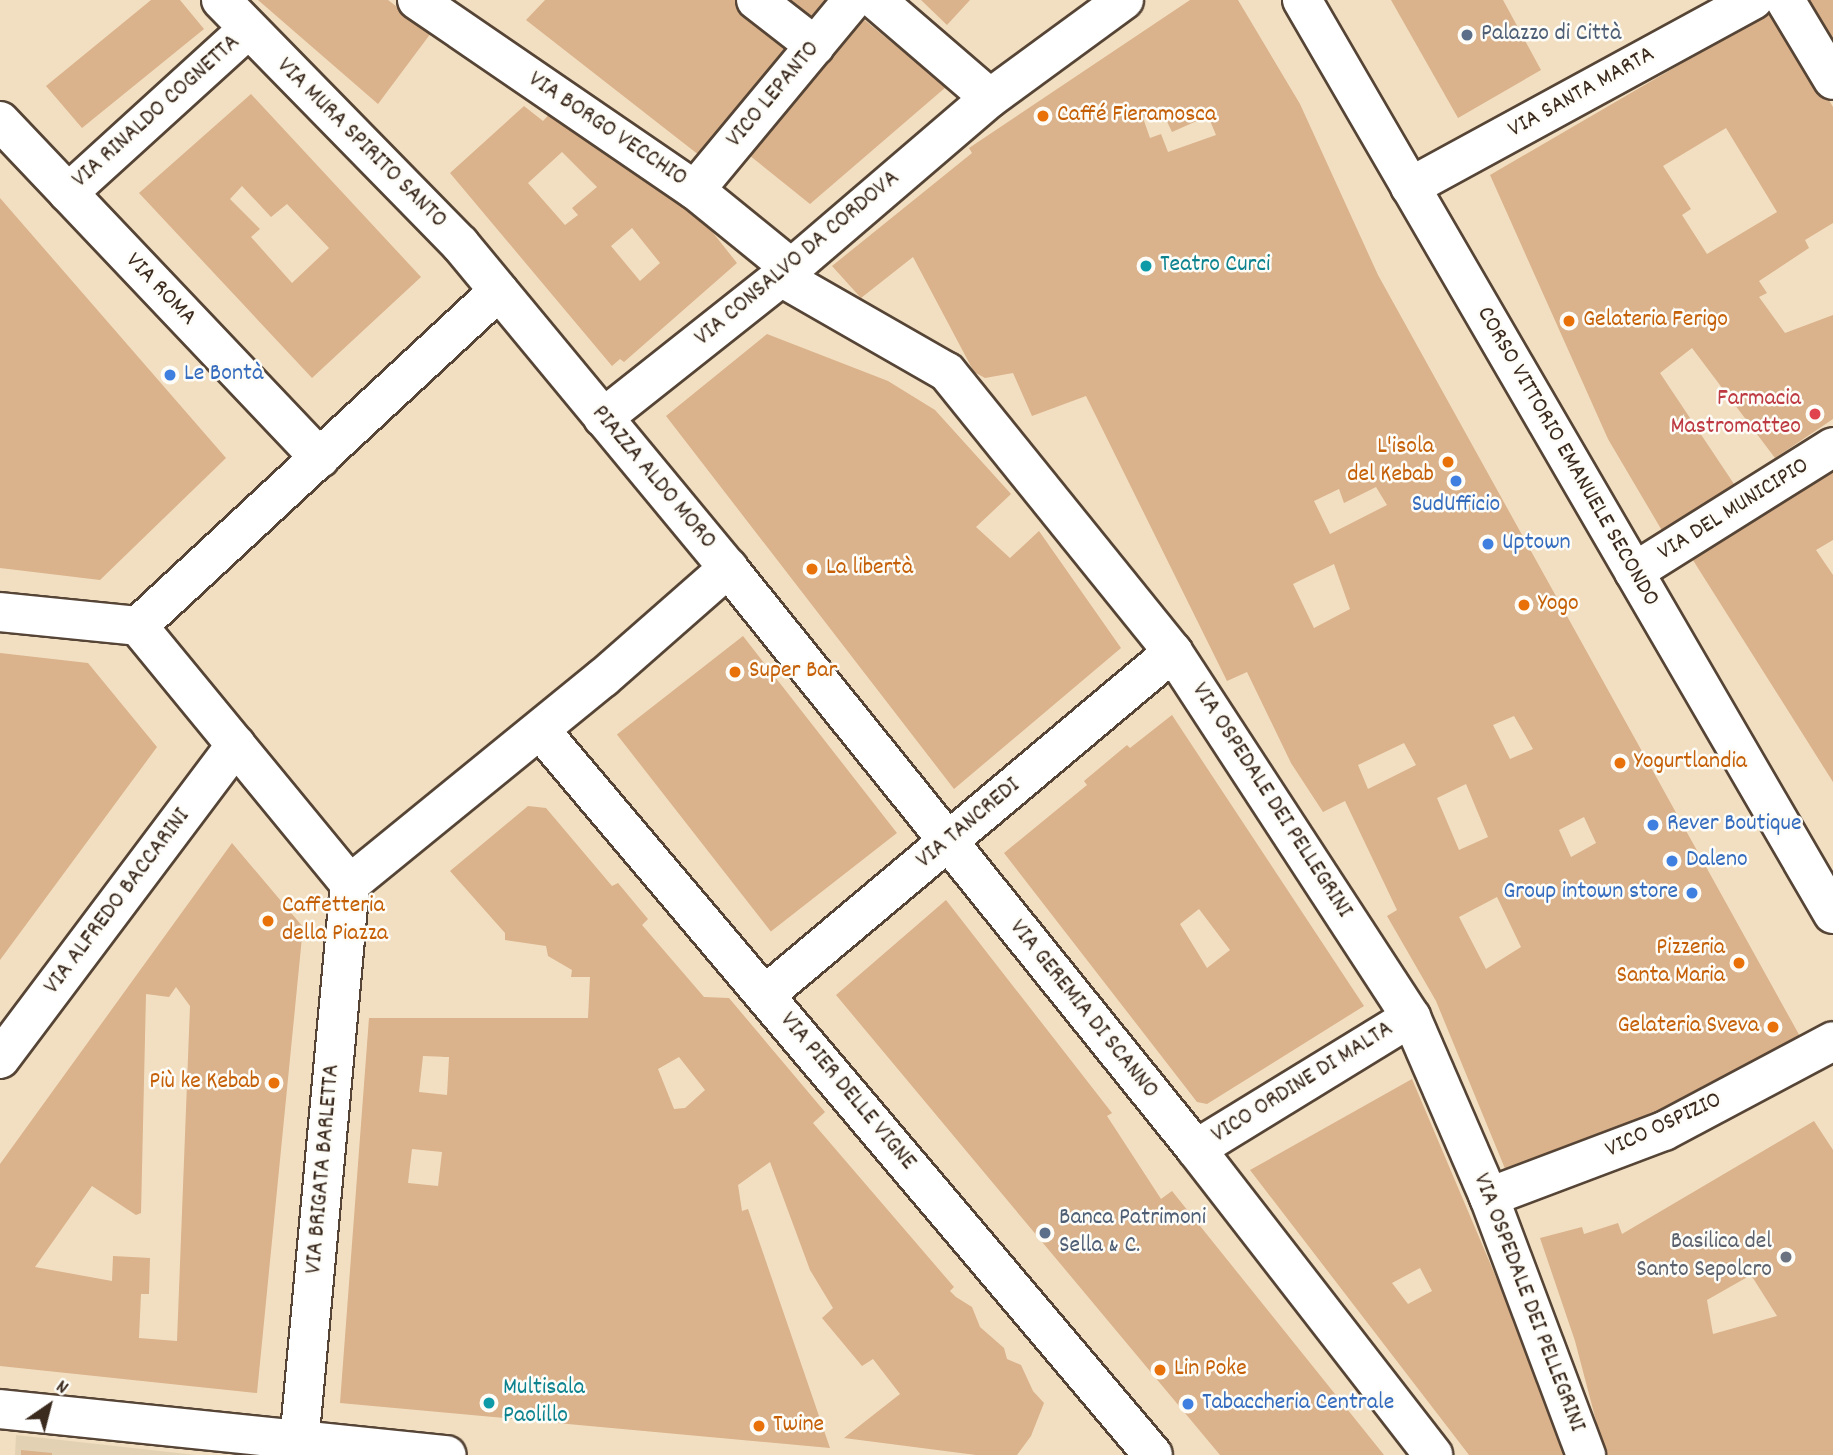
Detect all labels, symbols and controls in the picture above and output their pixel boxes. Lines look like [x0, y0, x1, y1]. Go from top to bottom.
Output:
place label: Palazzo di Città [1481, 21, 1622, 49]
marker: Palazzo di Città [1459, 27, 1475, 43]
street label: VIA RINALDO COGNETTA [67, 29, 247, 195]
street label: VICO LEPANTO [721, 36, 827, 154]
street label: VIA SANTA MARTA [1504, 41, 1660, 145]
street label: VIA MURA SPIRITO SANTO [270, 53, 452, 235]
street label: VIA BORGO VECCHIO [522, 66, 692, 194]
place label: Caffé Fieramosca [1057, 102, 1216, 130]
marker: Caffé Fieramosca [1035, 108, 1051, 124]
street label: VIA CONSALVO DA CORDOVA [690, 165, 906, 353]
street label: VIA ROMA [118, 248, 202, 332]
place label: Teatro Curci [1160, 252, 1270, 280]
marker: Teatro Curci [1138, 258, 1154, 274]
street label: CORSO VITTORIO EMANUELE SECONDO [1469, 302, 1665, 612]
place label: Gelateria Ferigo [1583, 307, 1728, 335]
marker: Gelateria Ferigo [1561, 313, 1577, 329]
place label: Le Bontà [184, 361, 264, 389]
marker: Le Bontà [162, 367, 178, 383]
place label: Farmacia Mastromatteo [1670, 386, 1801, 442]
street label: PIAZZA ALDO MORO [584, 400, 722, 556]
marker: Farmacia Mastromatteo [1807, 406, 1823, 422]
place label: L'isola del Kebab [1347, 434, 1434, 490]
street label: VIA DEL MUNICIPIO [1653, 452, 1815, 568]
marker: L'isola del Kebab [1440, 454, 1456, 470]
marker: SudUfficio [1448, 473, 1464, 489]
place label: SudUfficio [1412, 492, 1500, 520]
place label: Uptown [1502, 530, 1571, 558]
marker: Uptown [1480, 536, 1496, 552]
place label: La libertà [826, 555, 913, 583]
marker: La libertà [804, 561, 820, 577]
place label: Yogo [1538, 591, 1579, 619]
marker: Yogo [1516, 597, 1532, 613]
place label: Super Bar [749, 658, 837, 686]
marker: Super Bar [727, 664, 743, 680]
street label: VIA OSPEDALE DEI PELLEGRINI [1184, 678, 1358, 924]
place label: Yogurtlandia [1634, 749, 1747, 777]
marker: Yogurtlandia [1612, 755, 1628, 771]
street label: VIA TANCREDI [911, 772, 1027, 876]
street label: VIA ALFREDO BACCARINI [39, 803, 197, 1001]
place label: Rever Boutique [1667, 811, 1801, 839]
marker: Rever Boutique [1645, 817, 1661, 833]
place label: Daleno [1686, 847, 1748, 875]
marker: Daleno [1664, 853, 1680, 869]
place label: Group intown store [1503, 879, 1678, 907]
marker: Group intown store [1684, 885, 1700, 901]
place label: Caffetteria della Piazza [282, 893, 388, 949]
marker: Caffetteria della Piazza [260, 913, 276, 929]
street label: VIA GEREMIA DI SCANNO [1002, 915, 1164, 1105]
place label: Pizzeria Santa Maria [1617, 935, 1725, 991]
marker: Pizzeria Santa Maria [1731, 955, 1747, 971]
street label: VIA PIER DELLE VIGNE [773, 1007, 921, 1177]
place label: Gelateria Sveva [1617, 1013, 1759, 1041]
street label: VICO ORDINE DI MALTA [1207, 1016, 1399, 1150]
marker: Gelateria Sveva [1765, 1019, 1781, 1035]
street label: VIA BRIGATA BARLETTA [300, 1063, 348, 1275]
place label: Più ke Kebab [149, 1069, 260, 1097]
marker: Più ke Kebab [266, 1075, 282, 1091]
street label: VICO OSPIZIO [1601, 1087, 1727, 1165]
street label: VIA OSPEDALE DEI PELLEGRINI [1465, 1170, 1591, 1436]
place label: Banca Patrimoni Sella & C. [1059, 1205, 1206, 1261]
marker: Banca Patrimoni Sella & C. [1037, 1225, 1053, 1241]
place label: Basilica del Santo Sepolcro [1636, 1229, 1772, 1285]
marker: Basilica del Santo Sepolcro [1778, 1249, 1794, 1265]
place label: Lin Poke [1174, 1356, 1247, 1384]
marker: Lin Poke [1152, 1362, 1168, 1378]
north arrow [14, 1371, 84, 1441]
text: N [50, 1375, 73, 1402]
place label: Multisala Paolillo [503, 1375, 585, 1431]
place label: Tabaccheria Centrale [1202, 1390, 1394, 1418]
marker: Multisala Paolillo [481, 1395, 497, 1411]
marker: Tabaccheria Centrale [1180, 1396, 1196, 1412]
place label: Twine [773, 1412, 824, 1440]
marker: Twine [751, 1418, 767, 1434]

